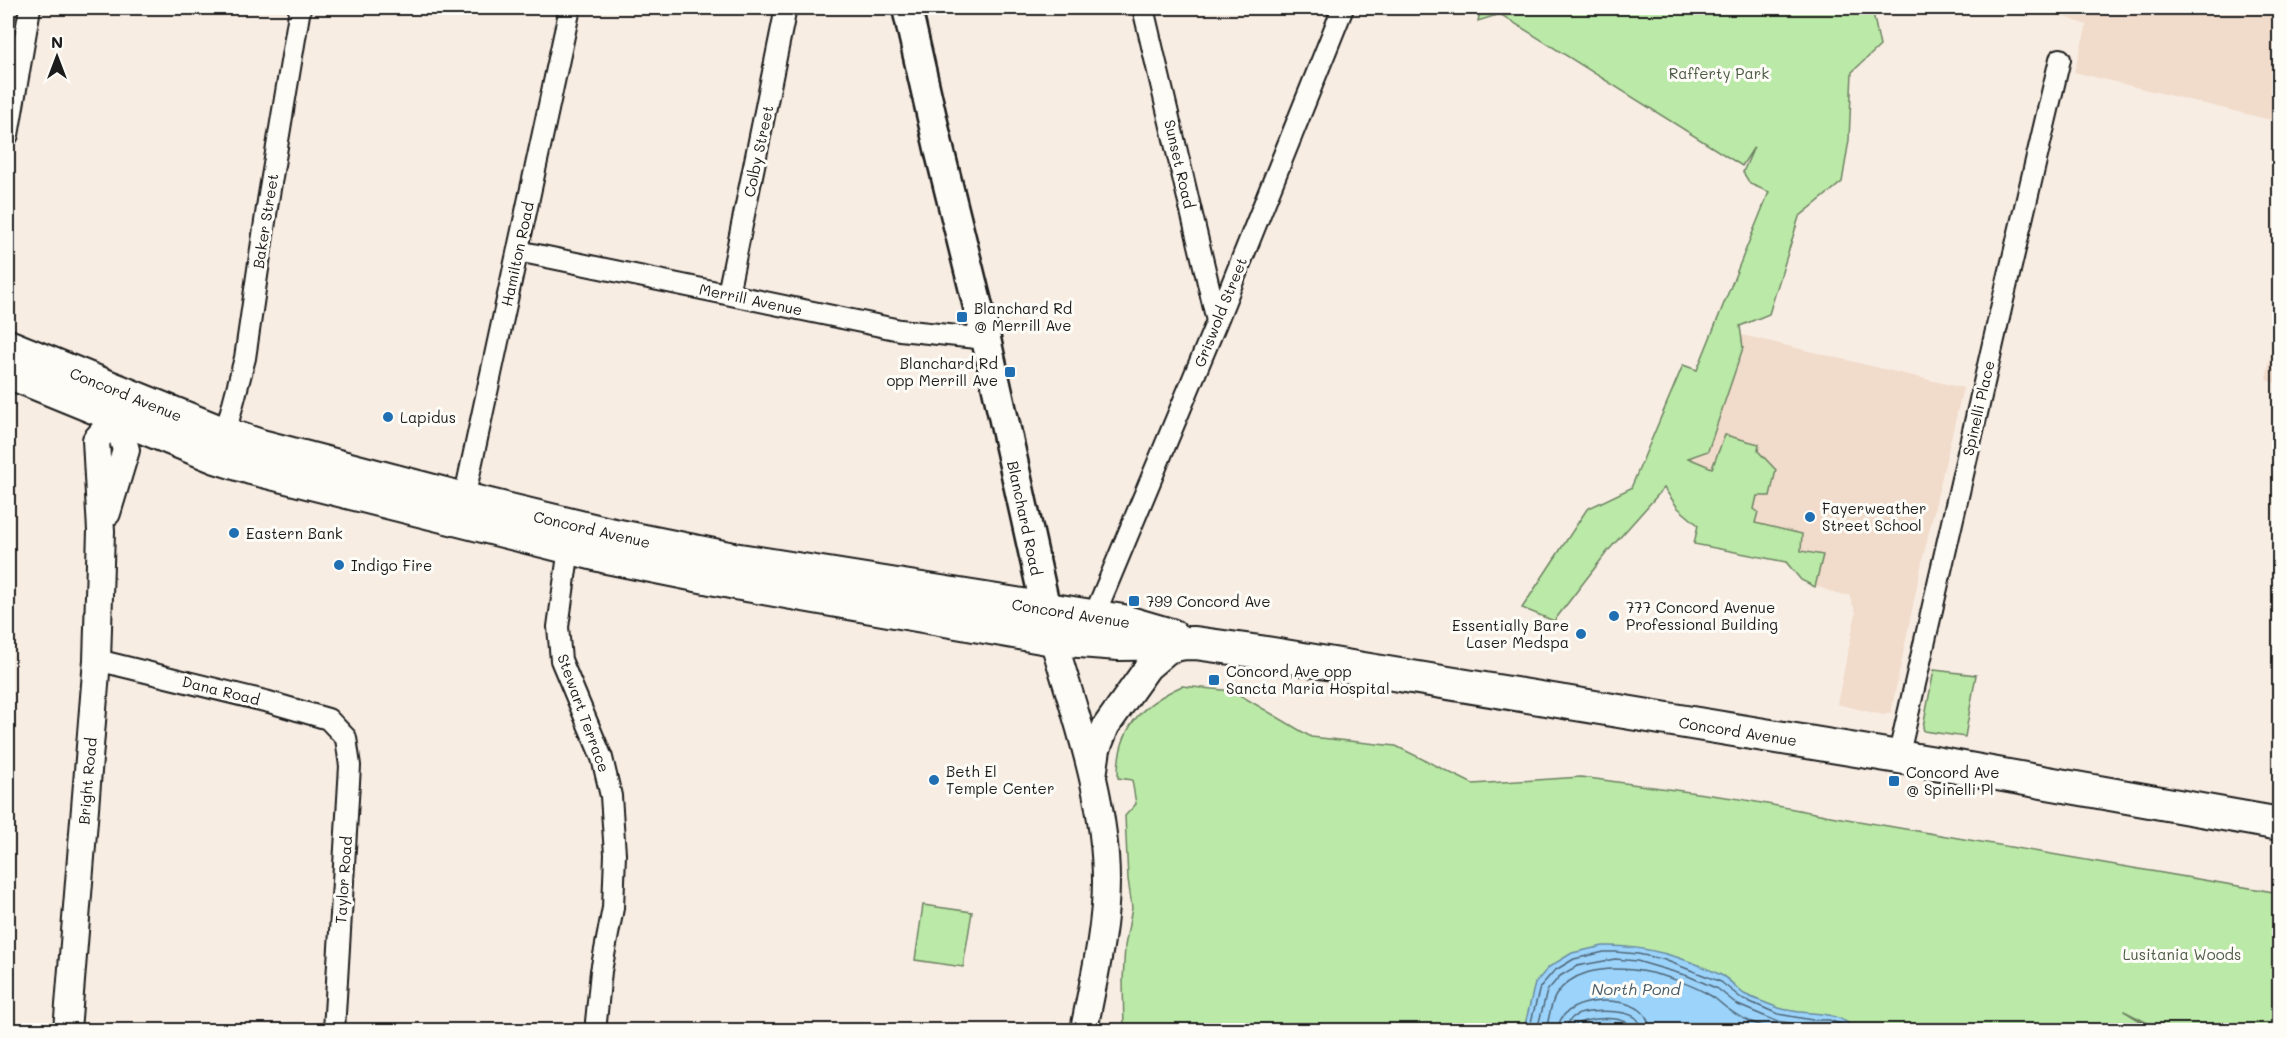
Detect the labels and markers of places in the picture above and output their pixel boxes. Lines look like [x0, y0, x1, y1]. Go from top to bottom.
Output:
place label: Blanchard Rd @ Merrill Ave [974, 298, 1072, 335]
marker: Blanchard Rd @ Merrill Ave [955, 310, 969, 324]
place label: Blanchard Rd opp Merrill Ave [886, 353, 998, 390]
marker: Blanchard Rd opp Merrill Ave [1003, 365, 1017, 379]
place label: Lapidus [400, 407, 456, 427]
marker: Lapidus [381, 410, 395, 424]
place label: Fayerweather Street School [1822, 498, 1927, 535]
marker: Fayerweather Street School [1803, 510, 1817, 524]
place label: Eastern Bank [246, 523, 343, 543]
marker: Eastern Bank [227, 526, 241, 540]
place label: Indigo Fire [351, 555, 432, 575]
marker: Indigo Fire [332, 558, 346, 572]
place label: 799 Concord Ave [1146, 591, 1270, 611]
marker: 799 Concord Ave [1127, 594, 1141, 608]
place label: 777 Concord Avenue Professional Building [1626, 597, 1778, 634]
marker: 777 Concord Avenue Professional Building [1607, 609, 1621, 623]
place label: Essentially Bare Laser Medspa [1452, 615, 1569, 652]
marker: Essentially Bare Laser Medspa [1574, 627, 1588, 641]
place label: Concord Ave opp Sancta Maria Hospital [1226, 661, 1390, 698]
marker: Concord Ave opp Sancta Maria Hospital [1207, 673, 1221, 687]
place label: Beth El Temple Center [946, 761, 1054, 798]
place label: Concord Ave @ Spinelli Pl [1906, 762, 2000, 799]
marker: Beth El Temple Center [927, 773, 941, 787]
marker: Concord Ave @ Spinelli Pl [1887, 774, 1901, 788]

